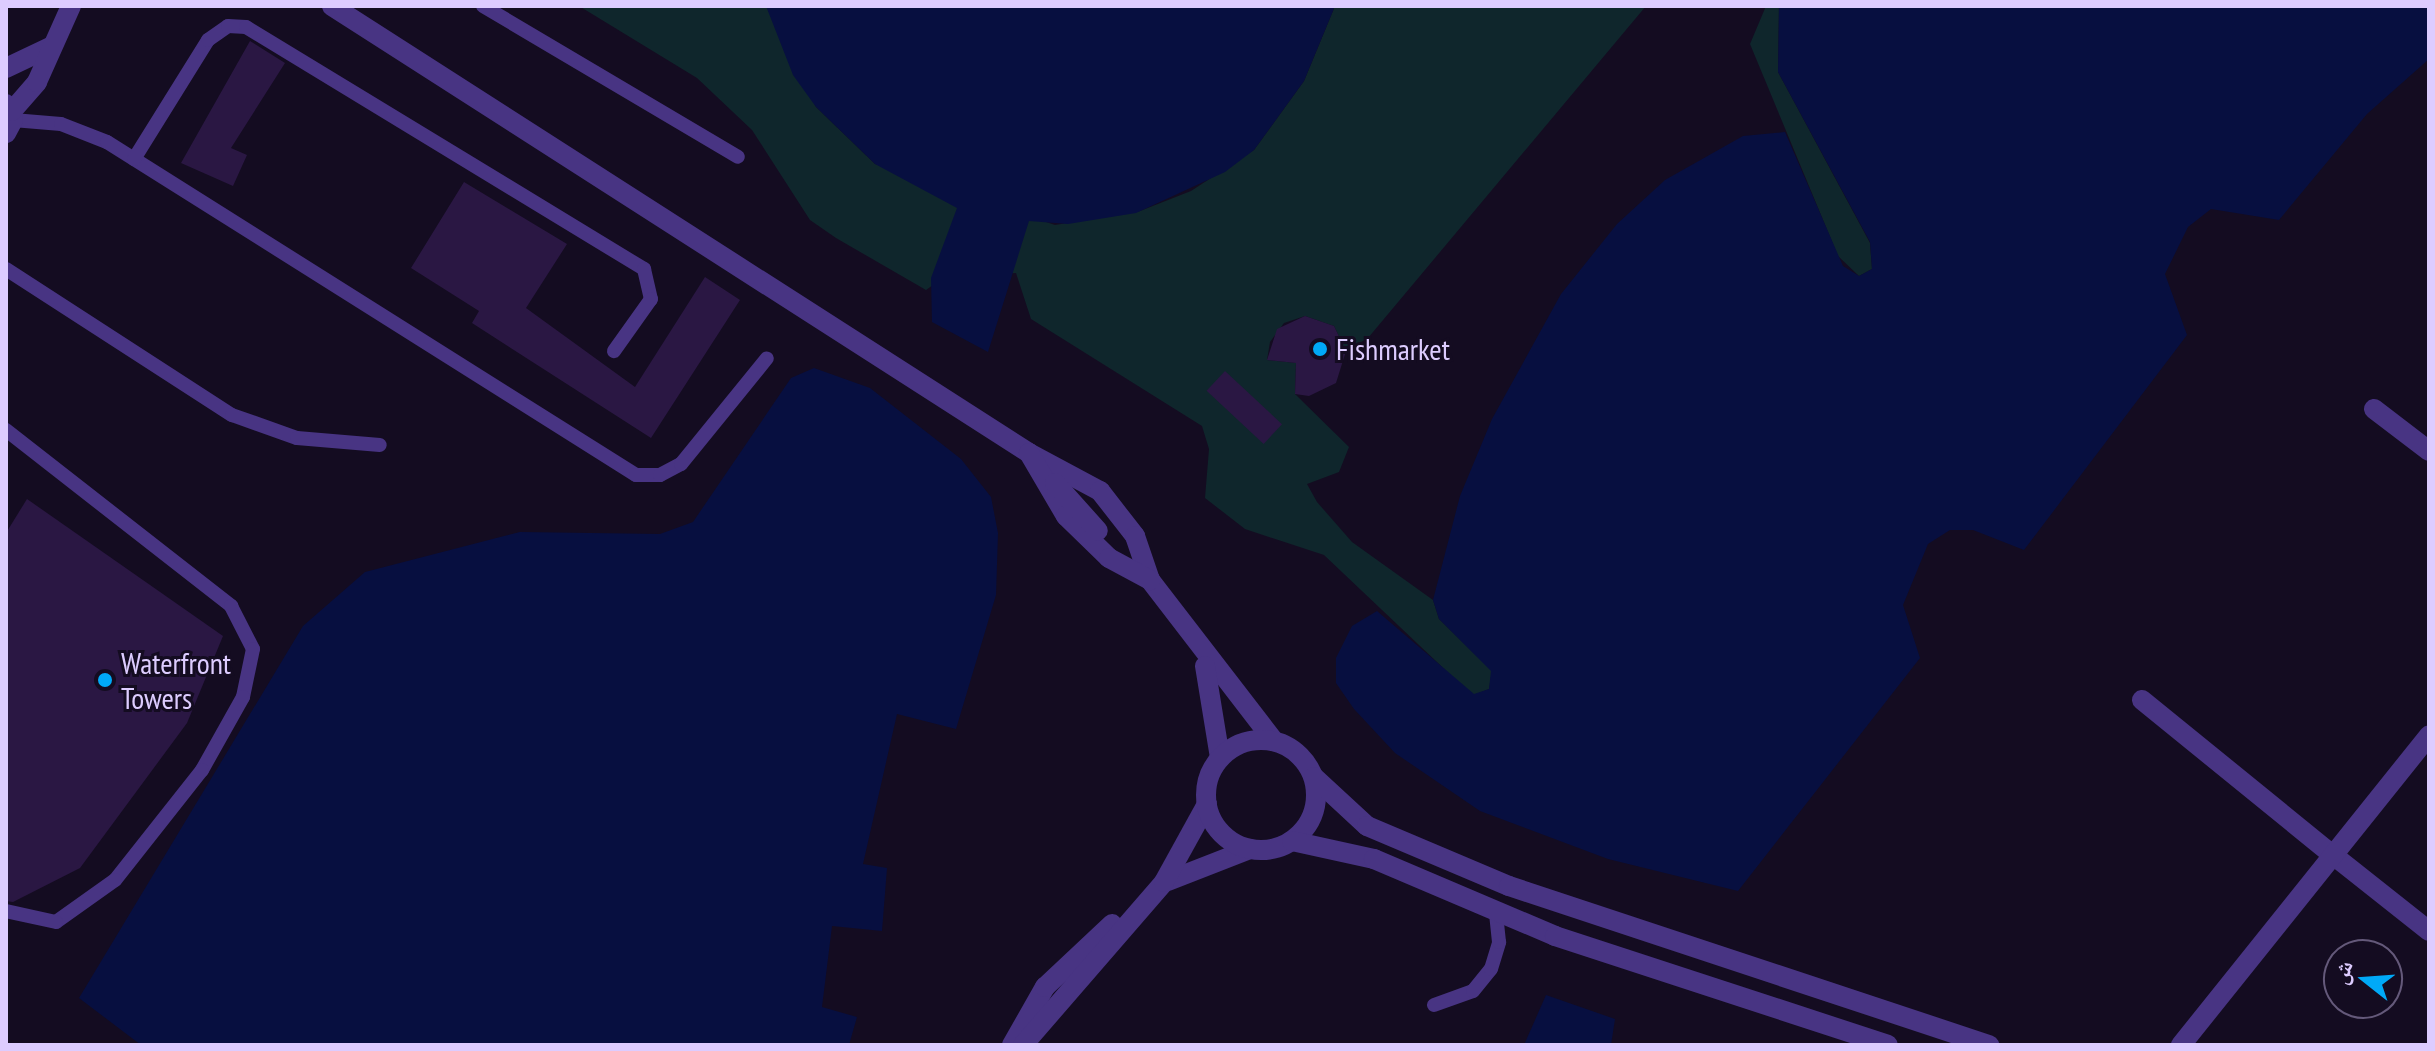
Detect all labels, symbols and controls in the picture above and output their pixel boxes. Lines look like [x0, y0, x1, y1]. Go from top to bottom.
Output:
place label: Fishmarket [1336, 331, 1450, 367]
marker: Fishmarket [1311, 340, 1329, 358]
place label: Waterfront Towers [121, 645, 231, 716]
marker: Waterfront Towers [96, 671, 114, 689]
north arrow [2323, 939, 2403, 1019]
text: ش [2325, 957, 2359, 988]

